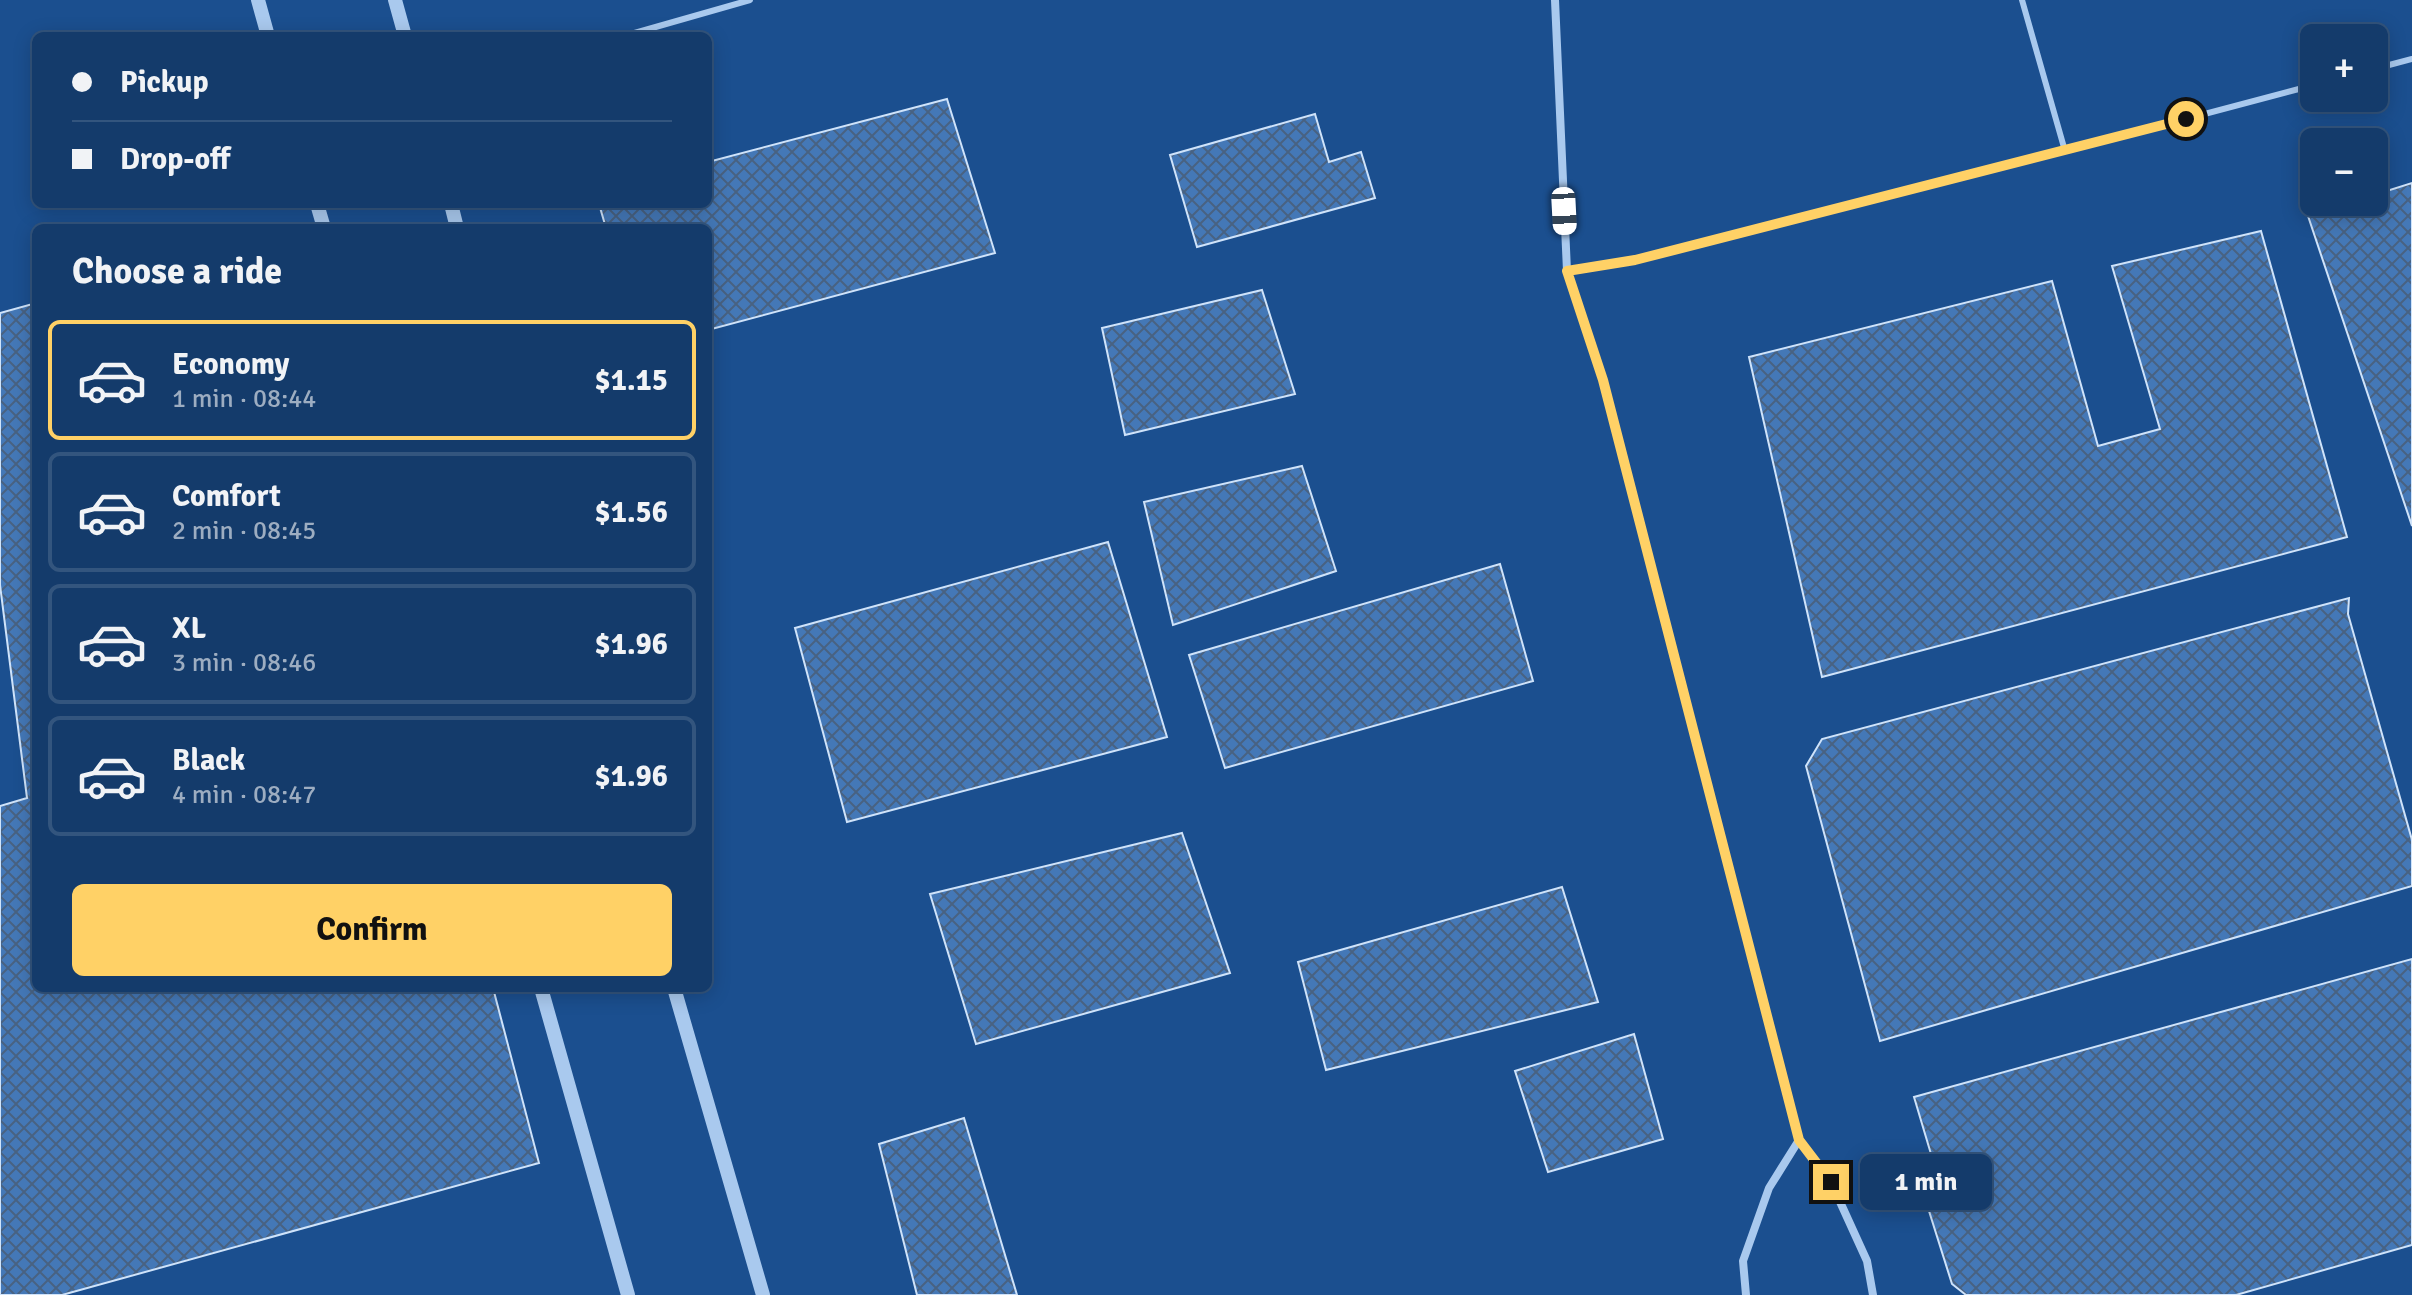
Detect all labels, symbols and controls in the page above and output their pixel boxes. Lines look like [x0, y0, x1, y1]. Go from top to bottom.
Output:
map controls [2300, 24, 2388, 216]
button: + [2300, 24, 2388, 112]
text: Pickup [120, 64, 209, 101]
route start [2168, 101, 2204, 137]
button: − [2300, 128, 2388, 216]
text: Drop-off [120, 141, 230, 178]
car [1551, 186, 1577, 236]
text: Choose a ride [72, 249, 282, 294]
icon: car [76, 344, 148, 416]
text: Economy [172, 346, 289, 383]
text: $1.15 [595, 362, 668, 399]
text: 1 min · 08:44 [172, 383, 316, 415]
icon: car [76, 476, 148, 548]
text: Comfort [172, 478, 281, 515]
text: $1.56 [595, 494, 668, 531]
text: 2 min · 08:45 [172, 515, 316, 547]
icon: car [76, 608, 148, 680]
text: XL [172, 610, 206, 647]
text: $1.96 [595, 626, 668, 663]
text: 3 min · 08:46 [172, 647, 316, 679]
icon: car [76, 740, 148, 812]
text: Black [172, 742, 245, 779]
text: $1.96 [595, 758, 668, 795]
text: 4 min · 08:47 [172, 779, 316, 811]
button: Confirm [72, 884, 672, 976]
callout: 1 min [1859, 1154, 1991, 1210]
route end [1813, 1164, 1849, 1200]
text: 1 min [1895, 1166, 1957, 1198]

